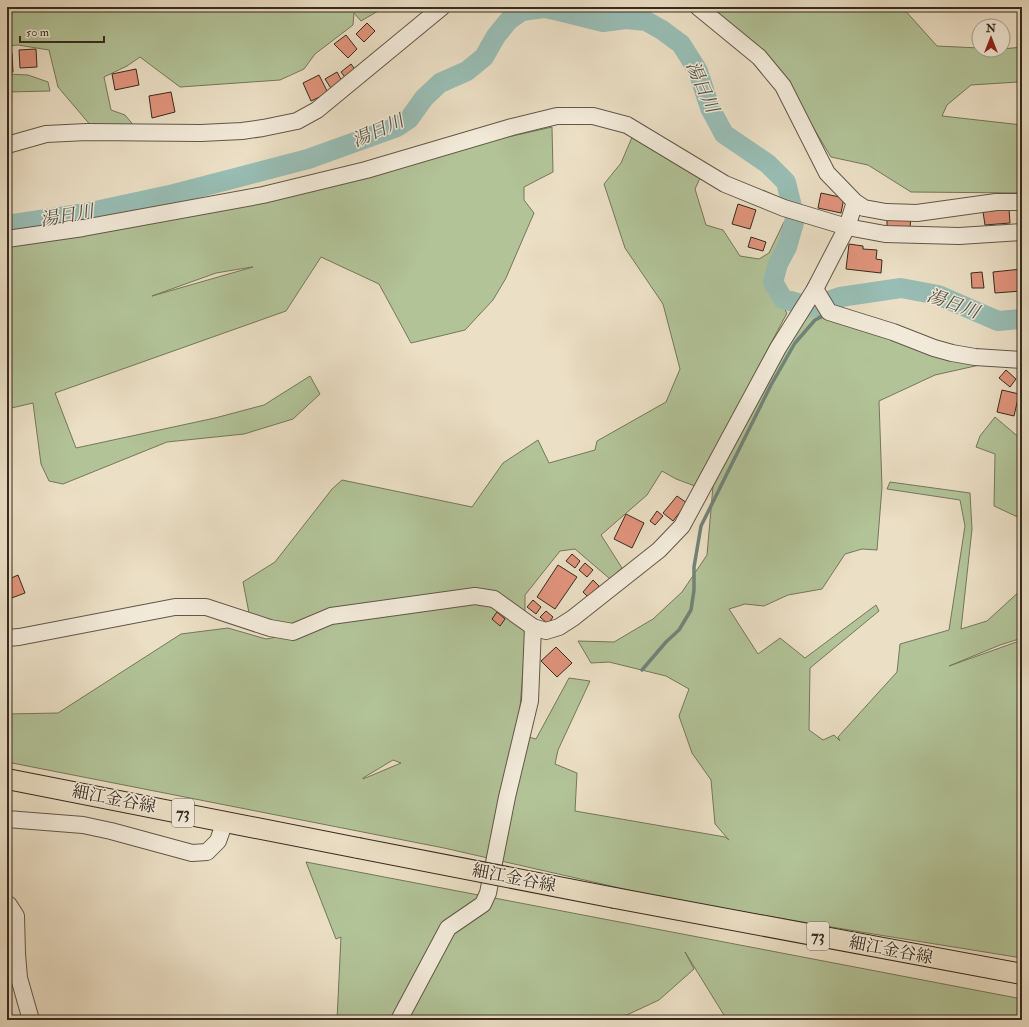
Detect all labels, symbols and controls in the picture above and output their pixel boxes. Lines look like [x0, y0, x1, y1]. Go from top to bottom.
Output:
scale bar [20, 18, 104, 44]
north arrow [971, 18, 1011, 58]
text: N [985, 22, 997, 35]
text: 50 m [26, 25, 50, 40]
water label: 湯日川 [681, 58, 724, 118]
water label: 湯日川 [349, 109, 409, 152]
water label: 湯日川 [38, 200, 98, 232]
water label: 湯日川 [924, 284, 984, 325]
street label: 細江金谷線 [70, 781, 158, 817]
road number: 73 [172, 799, 194, 827]
street label: 細江金谷線 [470, 860, 558, 896]
road number: 73 [807, 922, 829, 950]
street label: 細江金谷線 [847, 932, 935, 968]

